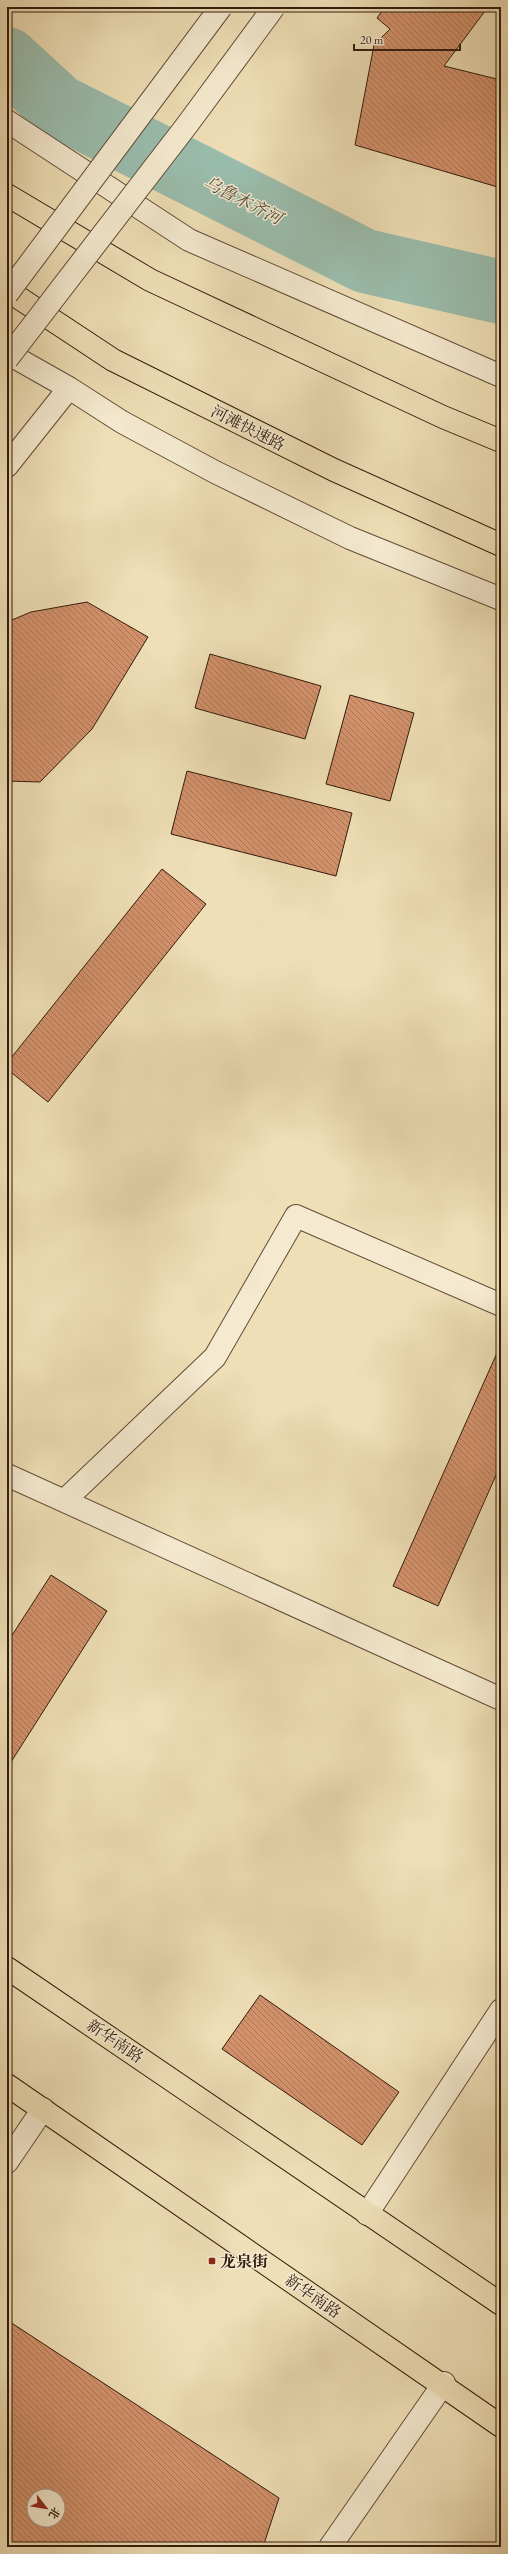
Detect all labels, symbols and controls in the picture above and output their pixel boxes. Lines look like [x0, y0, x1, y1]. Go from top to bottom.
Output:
scale bar [354, 26, 460, 52]
text: 20 m [360, 32, 384, 48]
water label: 乌鲁木齐河 [200, 171, 289, 230]
street label: 河滩快速路 [208, 400, 288, 456]
street label: 新华南路 [83, 2014, 147, 2068]
place label: 龙泉街 [220, 2251, 268, 2272]
marker: 龙泉街 [207, 2256, 217, 2266]
street label: 新华南路 [281, 2269, 345, 2323]
north arrow [26, 2488, 66, 2528]
text: 北 [46, 2505, 63, 2521]

